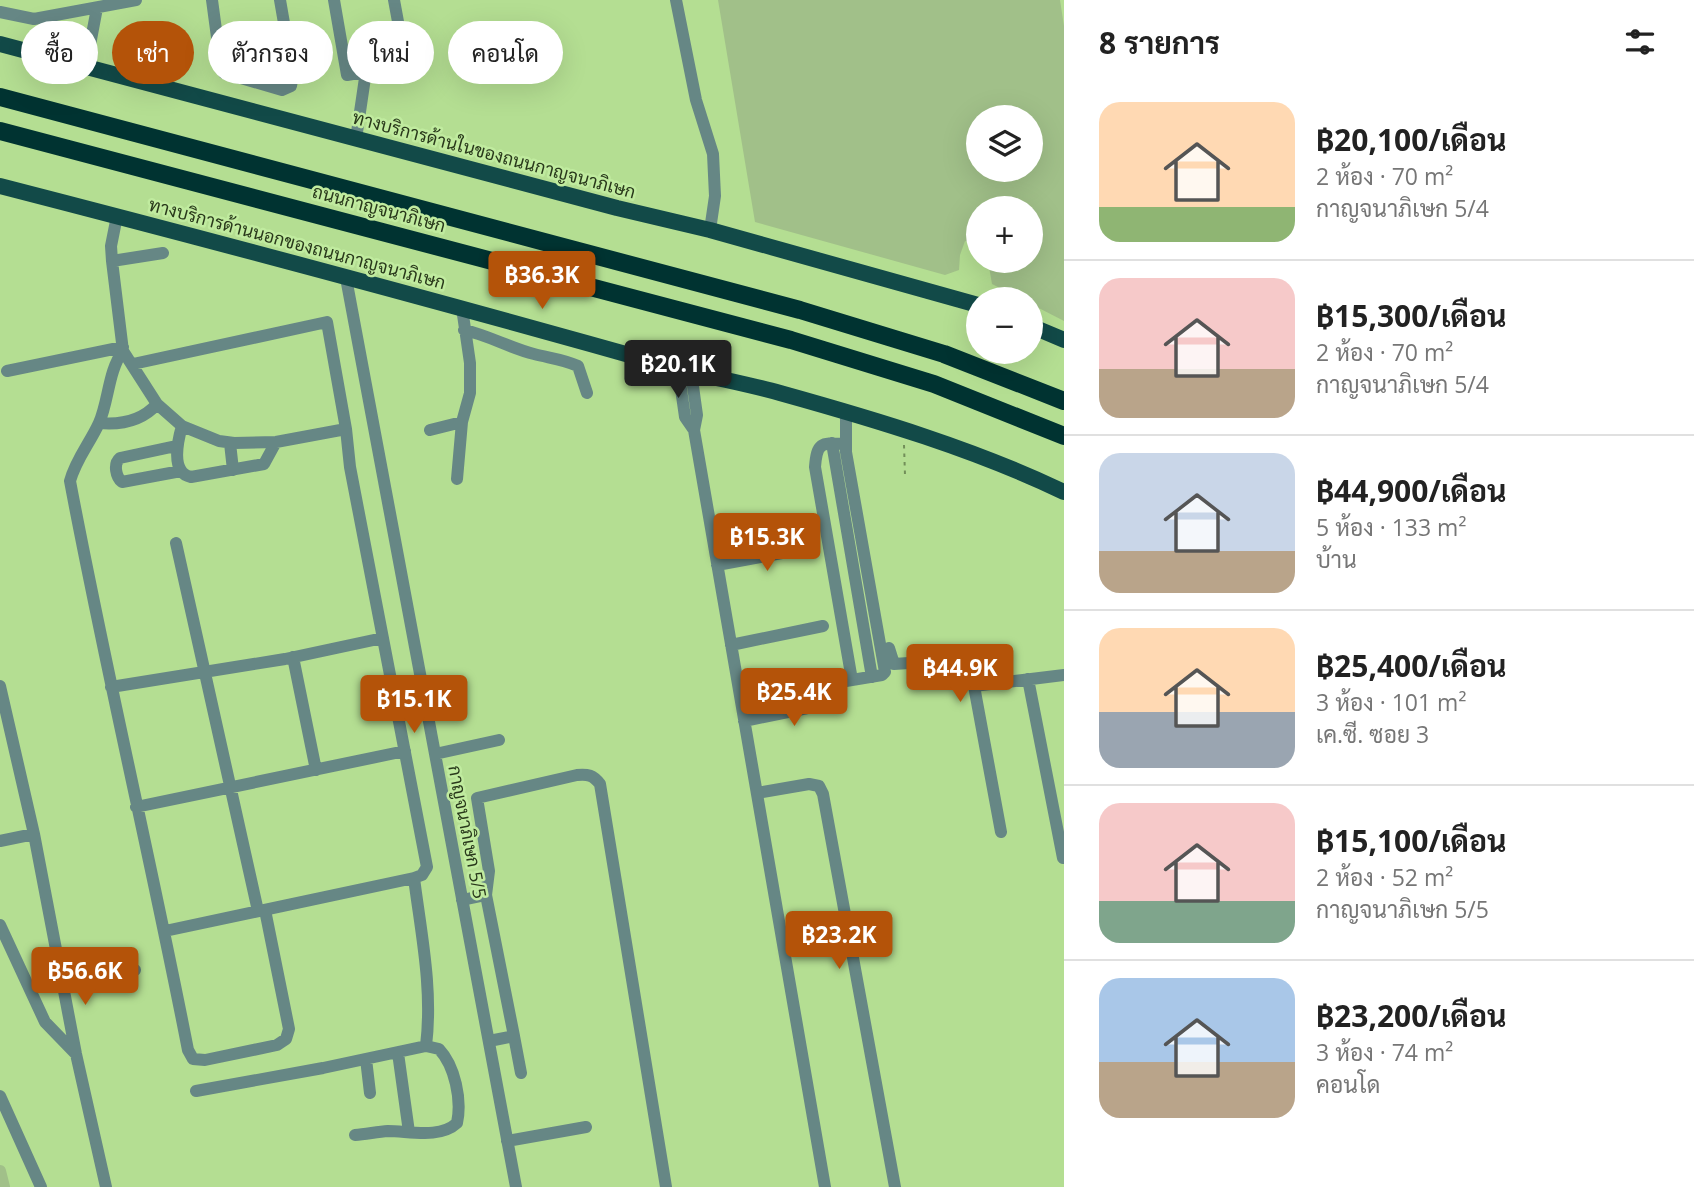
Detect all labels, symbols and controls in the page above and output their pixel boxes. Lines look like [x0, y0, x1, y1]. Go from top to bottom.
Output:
chip: ซื้อ [21, 21, 98, 84]
chip: เช่า [112, 21, 194, 84]
chip: ตัวกรอง [208, 21, 333, 84]
chip: ใหม่ [347, 21, 434, 84]
chip: คอนโด [448, 21, 563, 84]
text: 8 รายการ [1099, 22, 1220, 63]
icon: filters [1621, 23, 1659, 61]
street label: ทางบริการด้านในของถนนกาญจนาภิเษก [350, 105, 639, 203]
map controls [966, 105, 1043, 364]
button: layers [966, 105, 1043, 182]
text: ฿20,100/เดือน [1316, 119, 1507, 160]
icon: home [1155, 130, 1239, 214]
text: 2 ห้อง · 70 m² [1316, 160, 1453, 192]
street label: ถนนกาญจนาภิเษก [310, 179, 448, 237]
street label: ทางบริการด้านนอกของถนนกาญจนาภิเษก [146, 192, 448, 294]
text: กาญจนาภิเษก 5/4 [1316, 192, 1489, 224]
button: + [966, 196, 1043, 273]
pin: ฿36.3K [485, 252, 599, 311]
text: ฿36.3K [504, 258, 580, 290]
button: − [966, 287, 1043, 364]
text: ฿15,300/เดือน [1316, 295, 1507, 336]
icon: home [1155, 306, 1239, 390]
text: 2 ห้อง · 70 m² [1316, 336, 1453, 368]
pin: ฿20.1K [621, 340, 735, 400]
text: ฿20.1K [640, 347, 716, 379]
text: กาญจนาภิเษก 5/4 [1316, 368, 1489, 400]
text: ฿44,900/เดือน [1316, 470, 1507, 511]
icon: home [1155, 481, 1239, 565]
text: 5 ห้อง · 133 m² [1316, 511, 1466, 543]
pin: ฿15.3K [710, 514, 824, 573]
text: ฿15.3K [729, 520, 805, 552]
text: บ้าน [1316, 543, 1357, 575]
pin: ฿44.9K [903, 644, 1017, 704]
text: ฿25,400/เดือน [1316, 645, 1507, 686]
text: ฿44.9K [922, 651, 998, 683]
icon: home [1155, 656, 1239, 740]
pin: ฿25.4K [737, 668, 851, 728]
text: ฿25.4K [756, 675, 832, 707]
pin: ฿15.1K [357, 676, 471, 735]
text: ฿15.1K [376, 682, 452, 714]
text: 3 ห้อง · 101 m² [1316, 686, 1466, 718]
text: เค.ซี. ซอย 3 [1316, 718, 1429, 750]
street label: กาญจนาภิเษก 5/5 [443, 763, 493, 901]
text: ฿15,100/เดือน [1316, 820, 1507, 861]
icon: home [1155, 831, 1239, 915]
text: 2 ห้อง · 52 m² [1316, 861, 1453, 893]
text: กาญจนาภิเษก 5/5 [1316, 893, 1489, 925]
pin: ฿23.2K [782, 912, 896, 971]
text: ฿23.2K [801, 918, 877, 950]
pin: ฿56.6K [28, 948, 142, 1007]
text: ฿56.6K [47, 954, 123, 986]
text: ฿23,200/เดือน [1316, 995, 1507, 1036]
icon: home [1155, 1006, 1239, 1090]
text: 3 ห้อง · 74 m² [1316, 1036, 1453, 1068]
text: คอนโด [1316, 1068, 1380, 1100]

